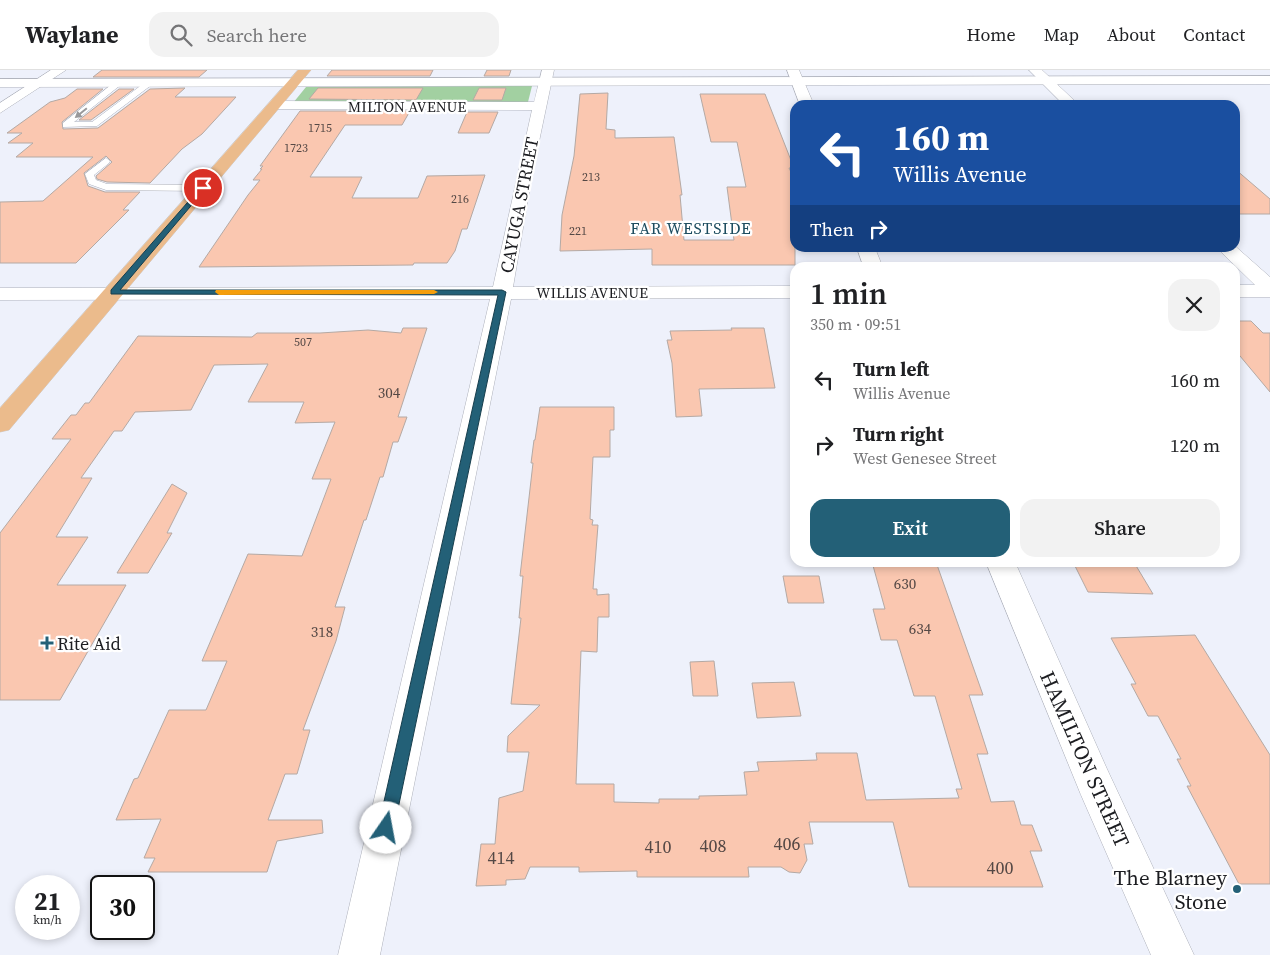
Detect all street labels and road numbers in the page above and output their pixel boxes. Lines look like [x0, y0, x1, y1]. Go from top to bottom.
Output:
street label: MILTON AVENUE [348, 96, 466, 117]
street label: CAYUGA STREET [494, 135, 544, 275]
street label: WILLIS AVENUE [536, 282, 648, 303]
street label: HAMILTON STREET [1033, 666, 1137, 852]

